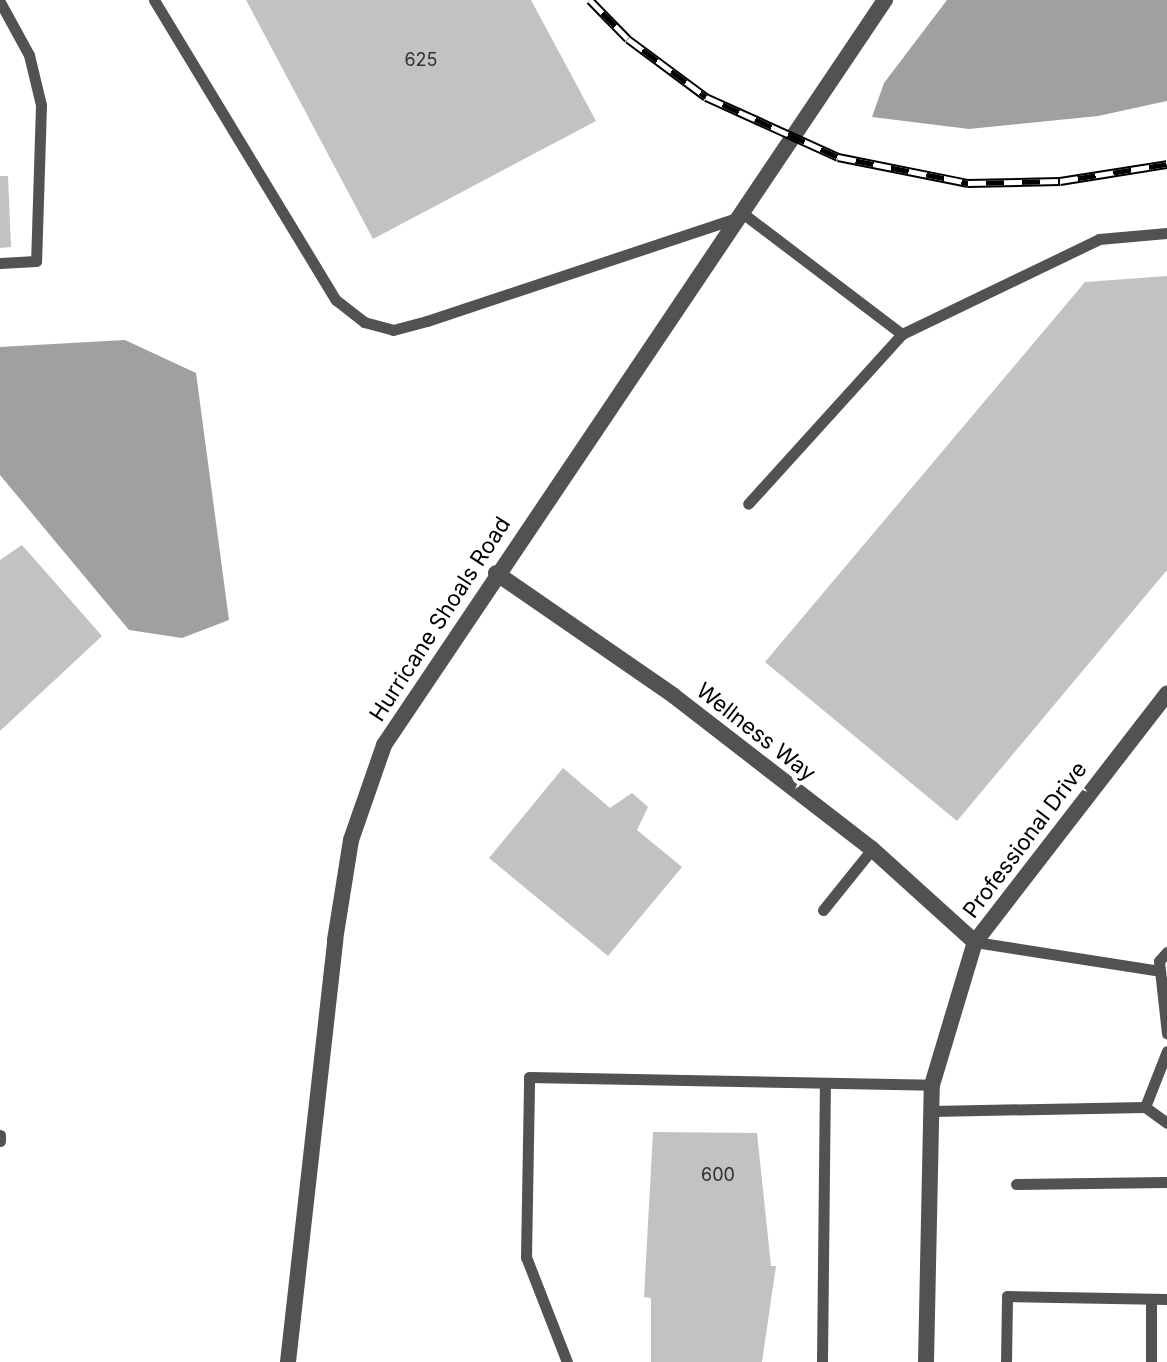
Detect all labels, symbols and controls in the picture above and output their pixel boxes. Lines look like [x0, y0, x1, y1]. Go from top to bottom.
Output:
house number: 625 [404, 49, 438, 71]
street label: Hurricane Shoals Road [364, 512, 516, 726]
street label: Wellness Way [691, 677, 821, 787]
street label: Professional Drive [958, 757, 1092, 923]
house number: 600 [701, 1164, 735, 1186]

